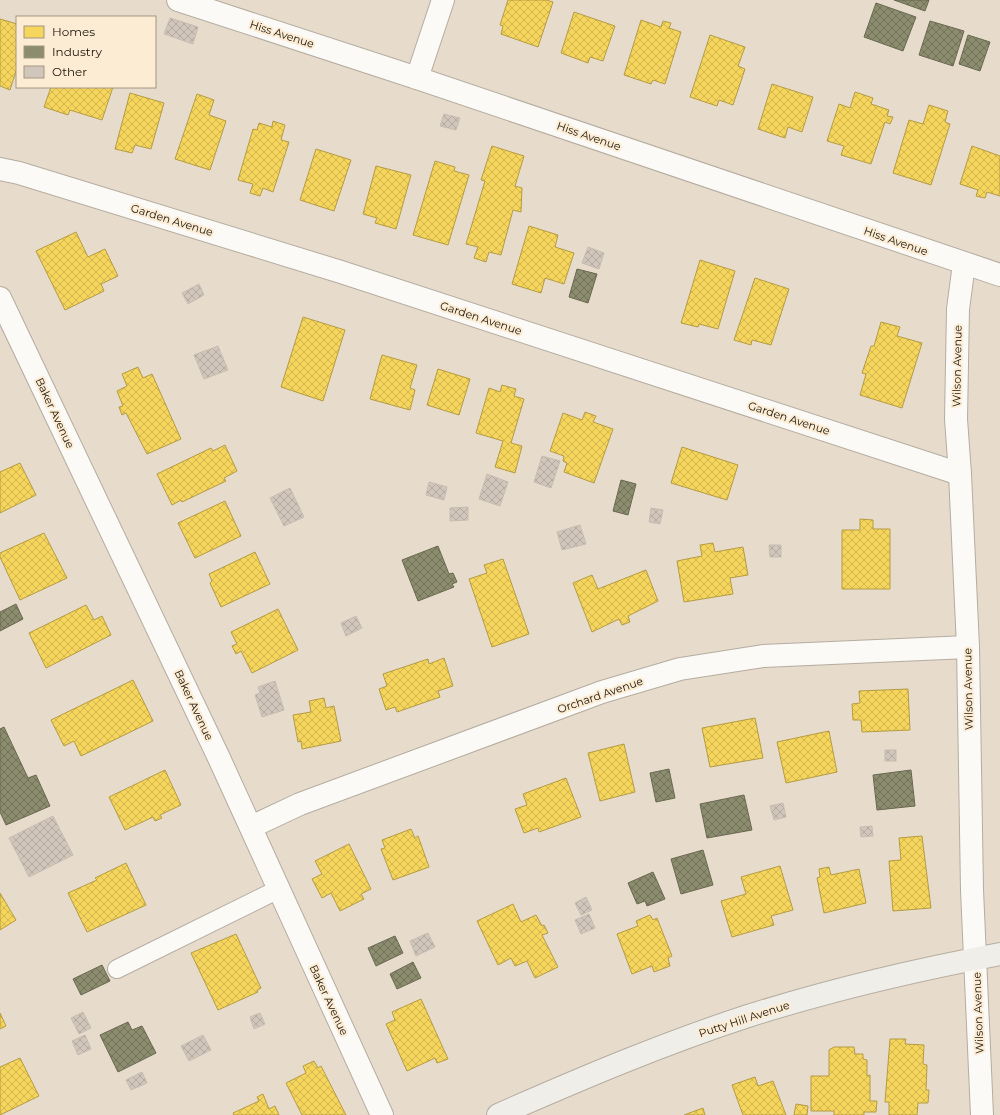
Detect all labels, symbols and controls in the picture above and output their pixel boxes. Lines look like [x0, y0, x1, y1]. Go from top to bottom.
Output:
legend [16, 16, 156, 88]
street label: Hiss Avenue [248, 17, 316, 51]
text: Homes [52, 24, 95, 39]
text: Industry [52, 44, 102, 59]
text: Other [52, 64, 87, 79]
street label: Hiss Avenue [555, 118, 623, 154]
street label: Garden Avenue [129, 201, 215, 239]
street label: Hiss Avenue [862, 223, 930, 259]
street label: Garden Avenue [438, 298, 524, 338]
street label: Wilson Avenue [949, 325, 965, 407]
street label: Baker Avenue [32, 375, 78, 451]
street label: Garden Avenue [746, 398, 832, 438]
street label: Wilson Avenue [960, 648, 976, 730]
street label: Baker Avenue [171, 667, 217, 743]
street label: Orchard Avenue [555, 674, 645, 716]
street label: Baker Avenue [306, 962, 352, 1038]
street label: Wilson Avenue [970, 971, 986, 1054]
street label: Putty Hill Avenue [697, 998, 792, 1040]

